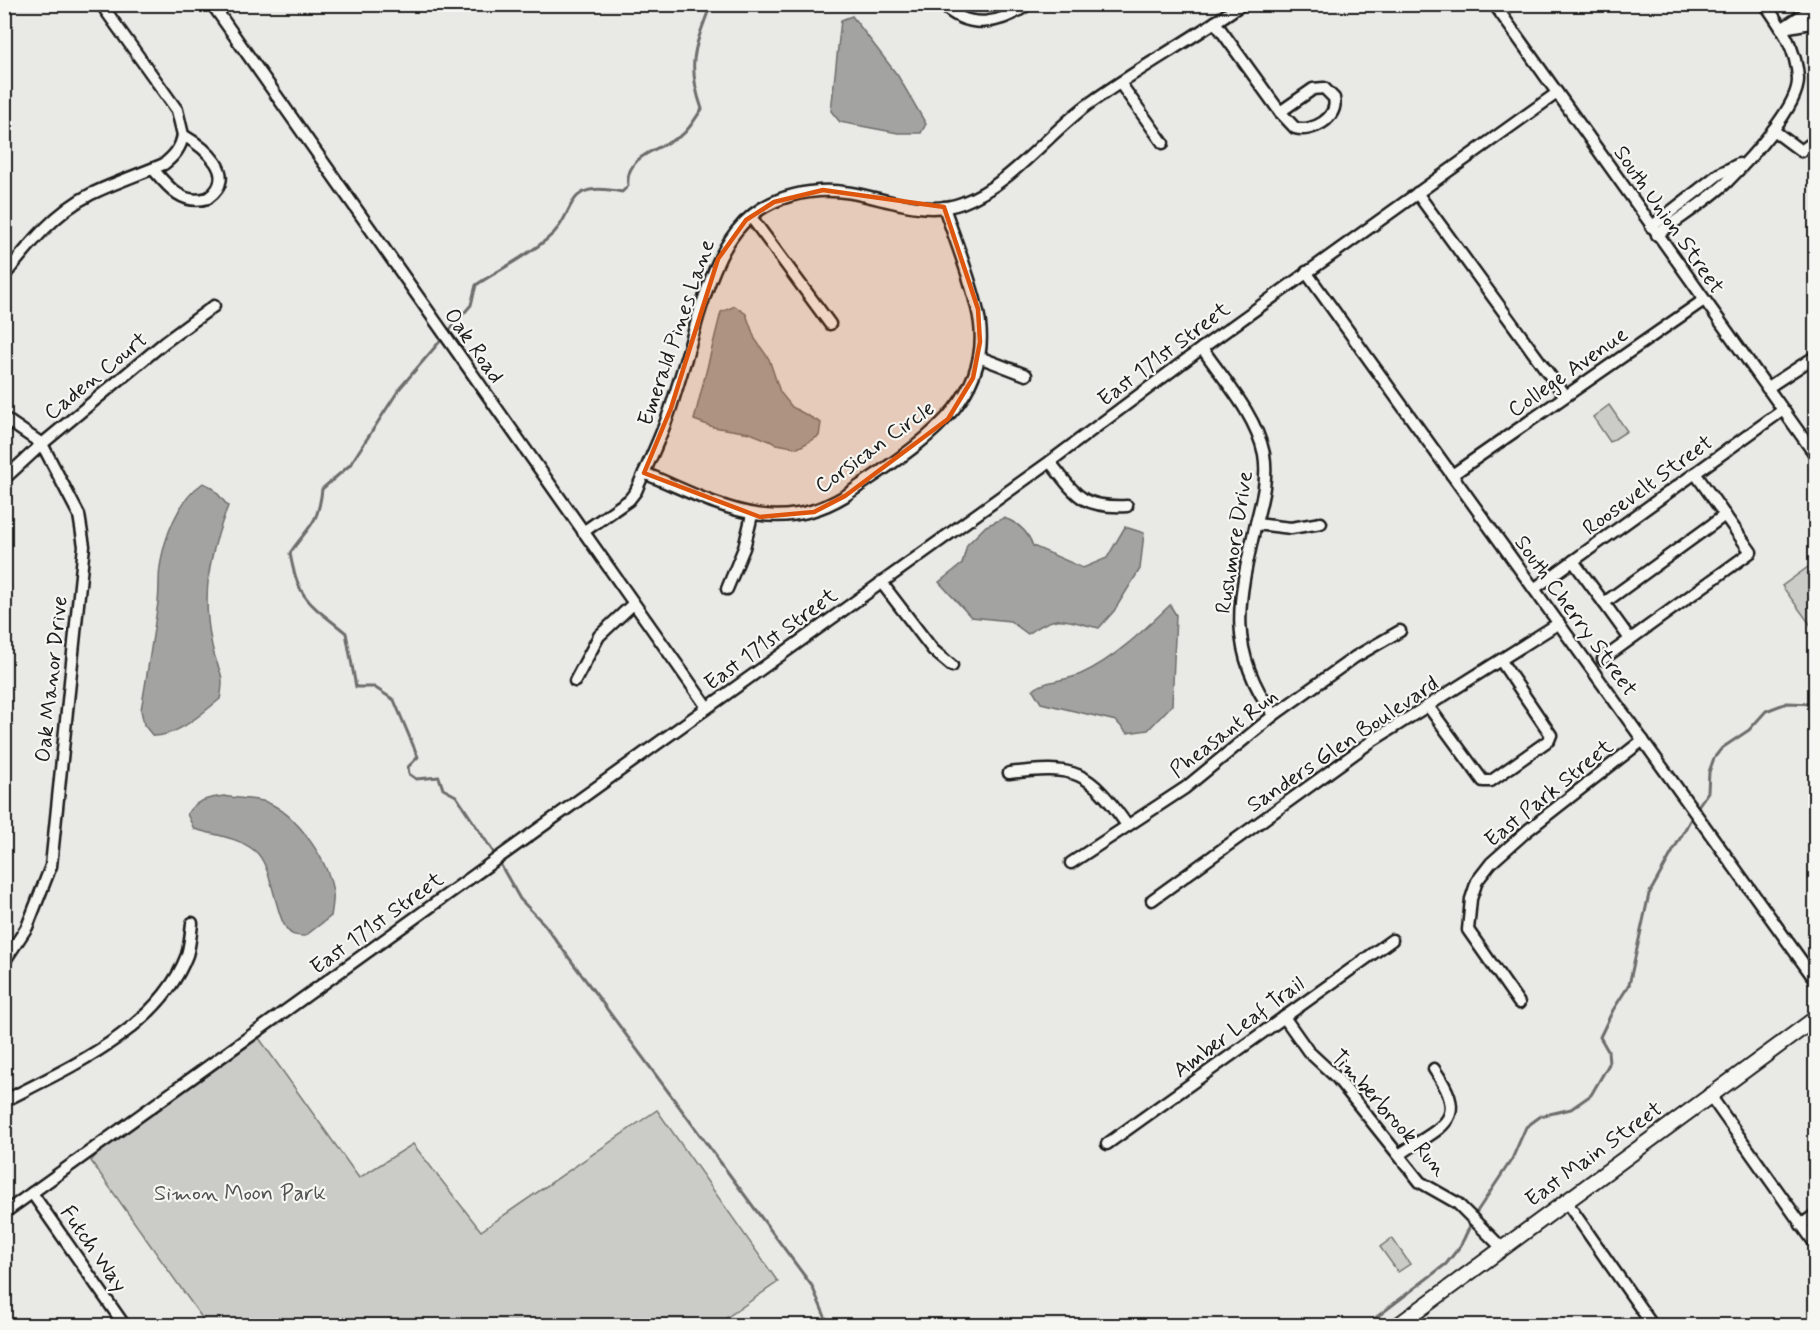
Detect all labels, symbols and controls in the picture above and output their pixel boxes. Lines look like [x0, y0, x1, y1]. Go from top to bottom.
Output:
street label: South Union Street [1607, 140, 1730, 300]
street label: Emerald Pines Lane [632, 236, 722, 430]
street label: East 171st Street [1093, 296, 1236, 413]
street label: Oak Road [437, 303, 510, 390]
street label: College Avenue [1503, 321, 1634, 425]
street label: Caden Court [39, 326, 154, 427]
street label: Corsican Circle [810, 395, 941, 501]
street label: Roosevelt Street [1577, 429, 1719, 542]
street label: Rushmore Drive [1210, 469, 1260, 616]
street label: South Cherry Street [1507, 530, 1643, 702]
street label: East 171st Street [699, 582, 844, 697]
street label: Oak Manor Drive [29, 595, 75, 764]
street label: Sanders Glen Boulevard [1242, 670, 1444, 819]
street label: Pheasant Run [1164, 683, 1284, 785]
street label: East Park Street [1479, 733, 1619, 854]
street label: East 171st Street [305, 866, 450, 981]
street label: Amber Leaf Trail [1168, 971, 1310, 1085]
street label: Timberbrook Run [1324, 1044, 1453, 1183]
street label: East Main Street [1520, 1095, 1668, 1214]
park label: Simon Moon Park [154, 1180, 326, 1208]
street label: Futch Way [53, 1200, 133, 1298]

